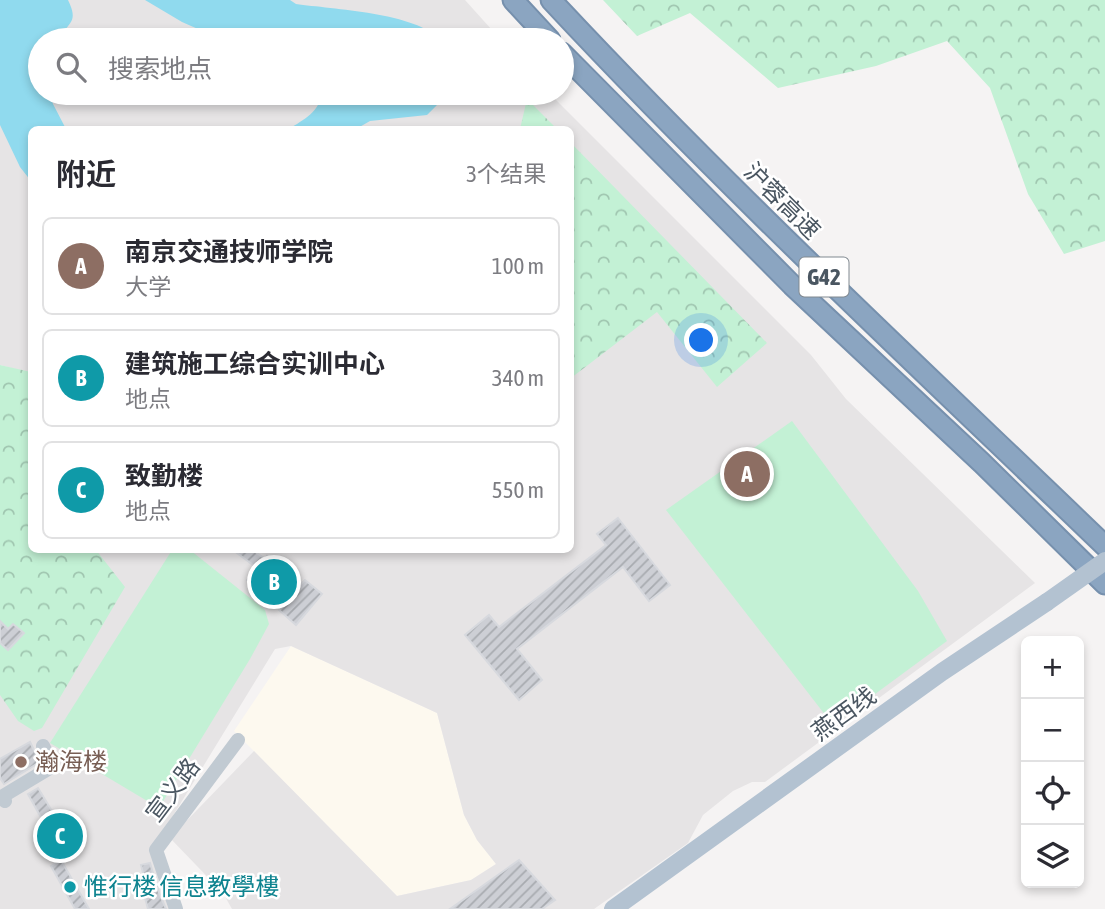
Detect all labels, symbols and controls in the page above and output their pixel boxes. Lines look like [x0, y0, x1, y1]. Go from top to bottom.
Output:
search box [28, 28, 574, 105]
icon: search [52, 48, 90, 86]
text: 搜索地点 [108, 54, 212, 84]
text: 附近 [56, 157, 116, 191]
street label: 沪蓉高速 [739, 157, 826, 244]
text: 3个结果 [466, 161, 546, 187]
text: 南京交通技师学院 [125, 237, 333, 267]
text: A [75, 253, 87, 279]
text: 100 m [492, 253, 544, 279]
road number: G42 [800, 258, 848, 296]
text: 大学 [125, 274, 171, 300]
your location [684, 323, 718, 357]
text: 建筑施工综合实训中心 [125, 349, 385, 379]
text: B [76, 365, 86, 391]
text: 340 m [492, 365, 544, 391]
text: 地点 [125, 386, 171, 412]
pin: A [724, 448, 770, 500]
text: 致勤楼 [125, 461, 203, 491]
text: C [76, 477, 86, 503]
text: 550 m [492, 477, 544, 503]
text: 地点 [125, 498, 171, 524]
pin: B [251, 556, 297, 608]
map controls [1021, 636, 1084, 888]
button: + [1021, 636, 1084, 699]
street label: 燕西线 [807, 682, 881, 746]
button: − [1021, 699, 1084, 762]
place label: 瀚海楼 [35, 748, 107, 775]
street label: 宣义路 [140, 753, 205, 827]
marker: 瀚海楼 [13, 754, 29, 770]
button: locate [1021, 762, 1084, 825]
pin: C [37, 810, 83, 862]
button: layers [1021, 825, 1084, 888]
place label: 惟行楼 信息教學樓 [84, 873, 279, 900]
marker: 惟行楼 信息教學樓 [62, 879, 78, 895]

